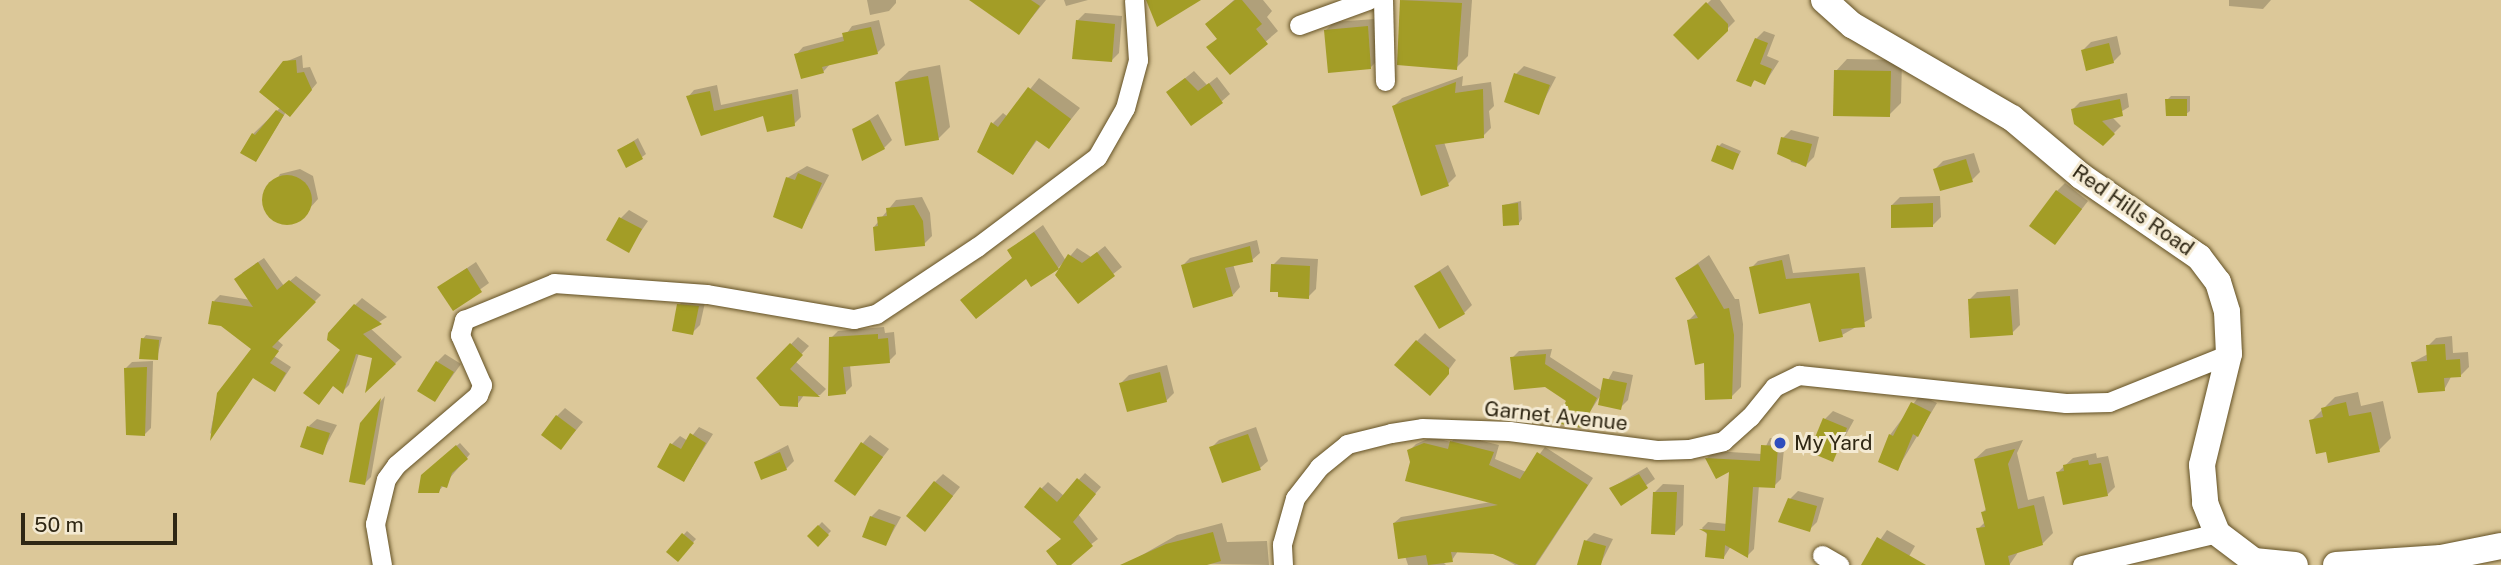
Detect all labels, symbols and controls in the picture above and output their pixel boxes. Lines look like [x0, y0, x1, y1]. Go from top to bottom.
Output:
street label: Red Hills Road [2067, 159, 2199, 261]
street label: Garnet Avenue [1483, 396, 1629, 436]
place label: My Yard [1794, 430, 1873, 456]
marker: My Yard [1772, 435, 1788, 451]
scale bar [24, 498, 180, 542]
text: 50 m [34, 512, 84, 537]

